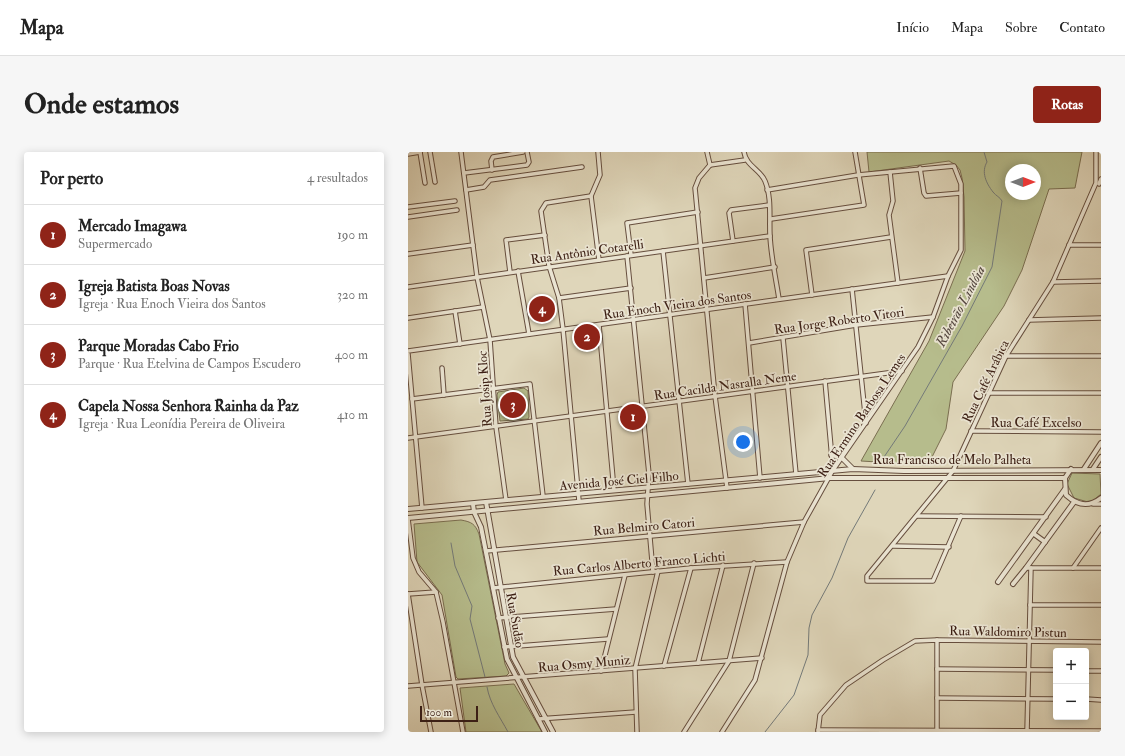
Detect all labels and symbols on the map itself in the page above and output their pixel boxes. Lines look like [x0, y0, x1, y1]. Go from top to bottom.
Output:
north arrow [1005, 164, 1041, 200]
street label: Rua Antônio Cotarelli [530, 236, 645, 268]
water label: Ribeirão Lindóia [932, 263, 989, 350]
street label: Rua Enoch Vieira dos Santos [602, 287, 753, 323]
pin: 4 [529, 294, 555, 324]
street label: Rua Jorge Roberto Vitori [773, 304, 906, 338]
pin: 2 [574, 322, 600, 352]
street label: Rua Café Arábica [959, 337, 1013, 425]
street label: Rua Josip Kloc [474, 350, 497, 428]
street label: Rua Ermino Barbosa Lemes [814, 350, 910, 481]
street label: Rua Cacilda Nasralla Neme [653, 368, 798, 404]
pin: 3 [500, 390, 526, 420]
pin: 1 [620, 402, 646, 432]
street label: Rua Café Excelso [991, 415, 1081, 431]
your location [733, 432, 753, 452]
street label: Rua Francisco de Melo Palheta [873, 452, 1032, 468]
street label: Avenida José Ciel Filho [558, 468, 679, 494]
street label: Rua Belmiro Catori [593, 515, 696, 539]
street label: Rua Carlos Alberto Franco Lichti [552, 548, 726, 580]
street label: Rua Sudão [502, 591, 528, 649]
street label: Rua Waldomiro Pistun [949, 623, 1067, 641]
street label: Rua Osmy Muniz [537, 652, 632, 677]
scale bar [420, 704, 478, 723]

